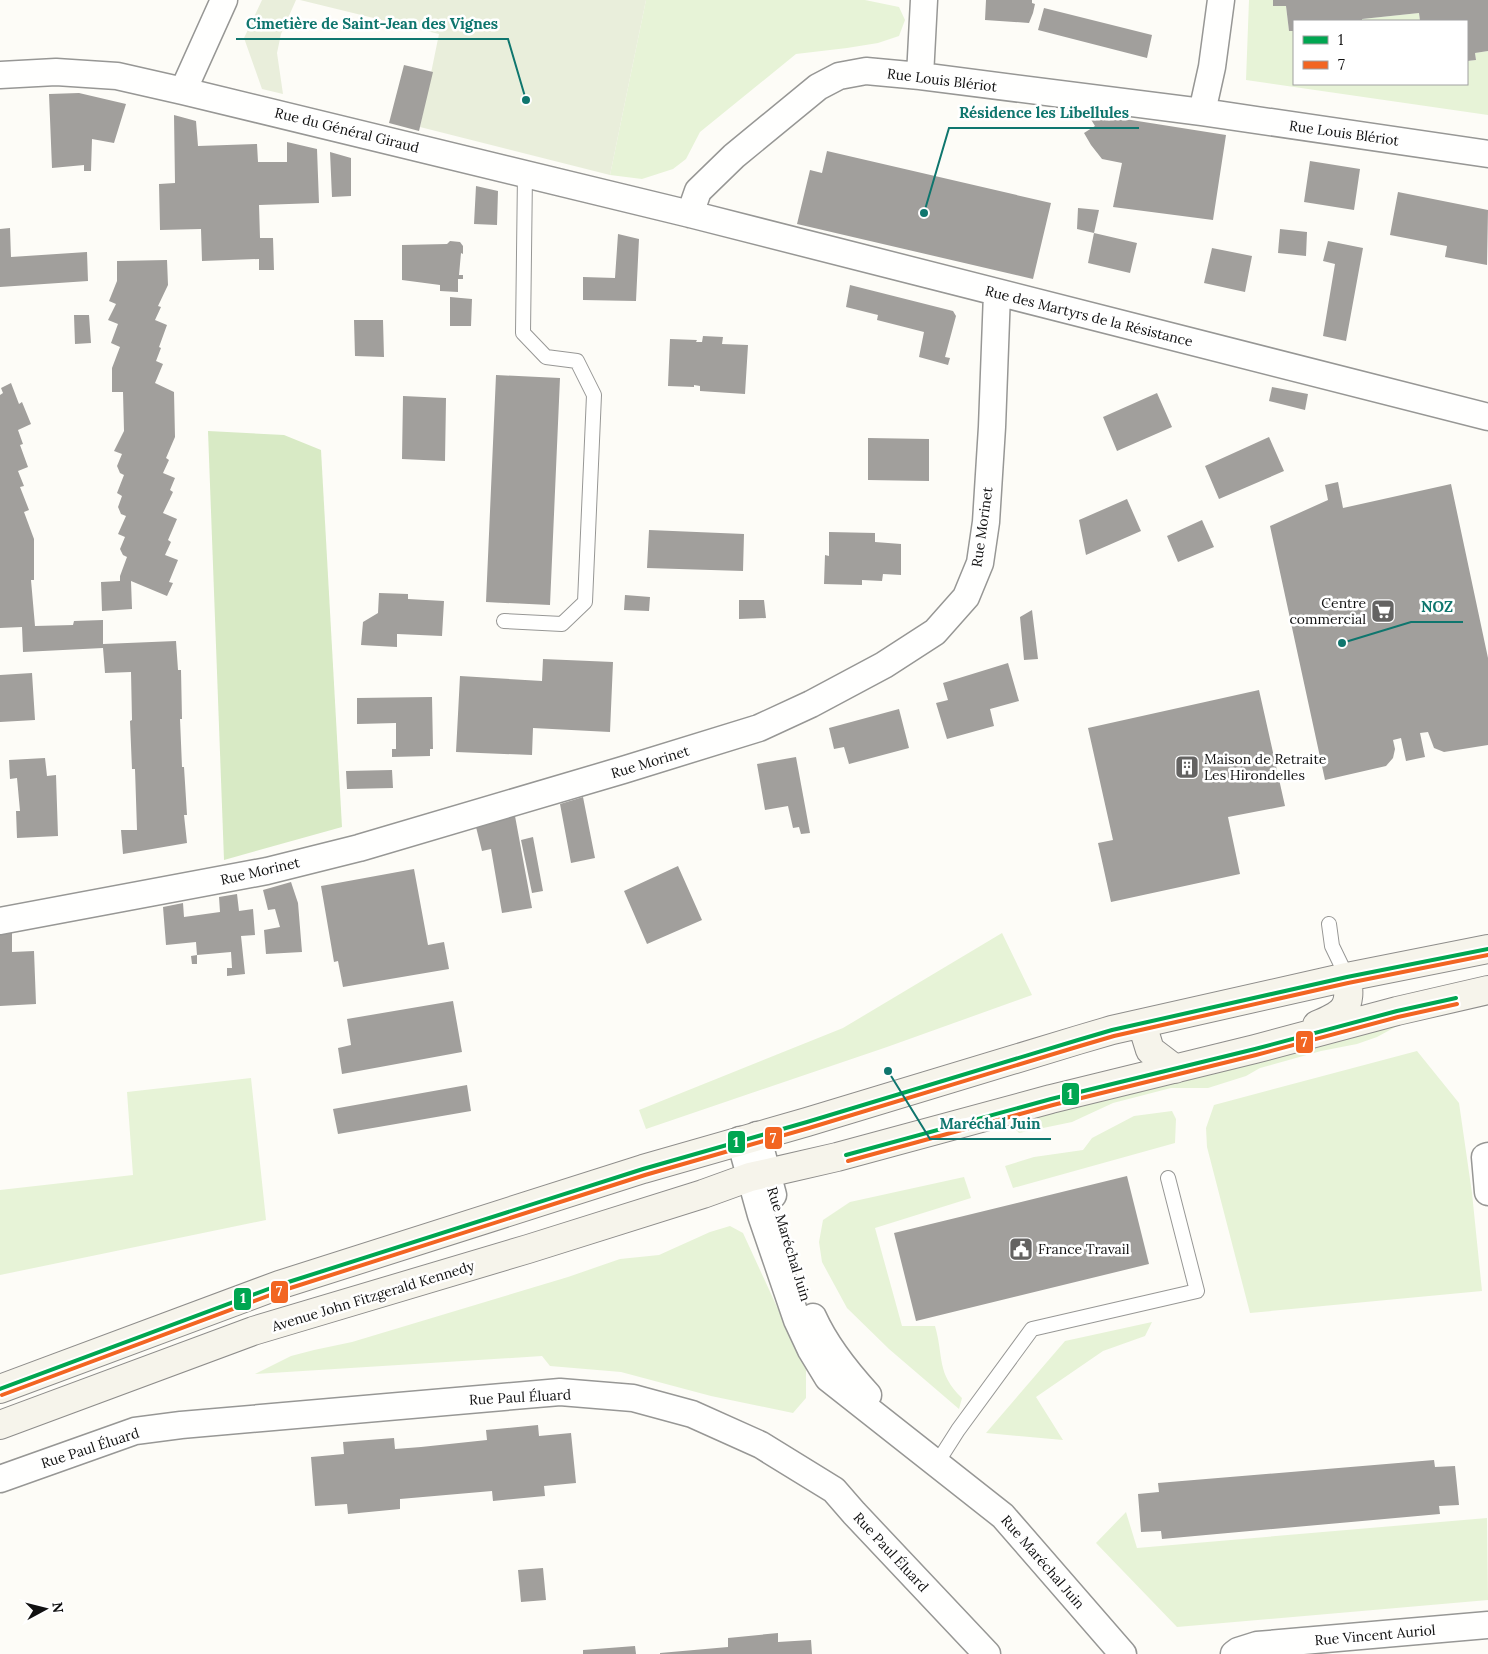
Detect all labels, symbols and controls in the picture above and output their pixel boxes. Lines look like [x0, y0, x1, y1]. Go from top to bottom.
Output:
callout: Cimetière de Saint-Jean des Vignes [236, 9, 508, 39]
text: Cimetière de Saint-Jean des Vignes [246, 14, 498, 33]
legend [1293, 20, 1468, 85]
text: 1 [1338, 30, 1343, 49]
text: 7 [1338, 55, 1345, 74]
street label: Rue Louis Blériot [886, 64, 999, 96]
callout: Résidence les Libellules [949, 98, 1139, 128]
street label: Rue du Général Giraud [273, 103, 421, 157]
text: Résidence les Libellules [959, 103, 1129, 122]
street label: Rue Louis Blériot [1288, 116, 1401, 150]
street label: Rue des Martyrs de la Résistance [983, 281, 1195, 351]
street label: Rue Morinet [967, 485, 997, 568]
callout: NOZ [1411, 592, 1463, 622]
place label: Centre commercial [1289, 594, 1366, 628]
text: NOZ [1421, 597, 1453, 616]
supermarket icon: Centre commercial [1370, 598, 1396, 624]
street label: Rue Morinet [609, 741, 692, 782]
place label: Maison de Retraite Les Hirondelles [1204, 750, 1327, 784]
building icon: Maison de Retraite Les Hirondelles [1174, 754, 1200, 780]
street label: Rue Morinet [219, 853, 302, 889]
line badge: 7 [1295, 1030, 1314, 1054]
text: 7 [1301, 1033, 1308, 1051]
line badge: 1 [1061, 1082, 1080, 1106]
text: 1 [1067, 1085, 1073, 1103]
callout: Maréchal Juin [930, 1109, 1051, 1139]
text: Maréchal Juin [939, 1114, 1041, 1133]
line badge: 7 [764, 1126, 783, 1150]
text: 7 [770, 1129, 777, 1147]
line badge: 1 [727, 1130, 746, 1154]
text: 1 [733, 1133, 739, 1151]
street label: Rue Maréchal Juin [763, 1185, 815, 1304]
public building icon: France Travail [1008, 1236, 1034, 1262]
place label: France Travail [1038, 1240, 1130, 1258]
street label: Avenue John Fitzgerald Kennedy [269, 1256, 477, 1336]
line badge: 7 [270, 1280, 289, 1304]
text: 7 [276, 1282, 283, 1300]
line badge: 1 [233, 1287, 252, 1311]
text: 1 [240, 1289, 246, 1307]
street label: Rue Paul Éluard [468, 1385, 572, 1409]
street label: Rue Paul Éluard [39, 1424, 141, 1472]
street label: Rue Paul Éluard [850, 1508, 932, 1596]
street label: Rue Maréchal Juin [997, 1511, 1089, 1613]
north arrow [20, 1584, 70, 1634]
text: N [48, 1601, 68, 1614]
street label: Rue Vincent Auriol [1314, 1621, 1436, 1649]

